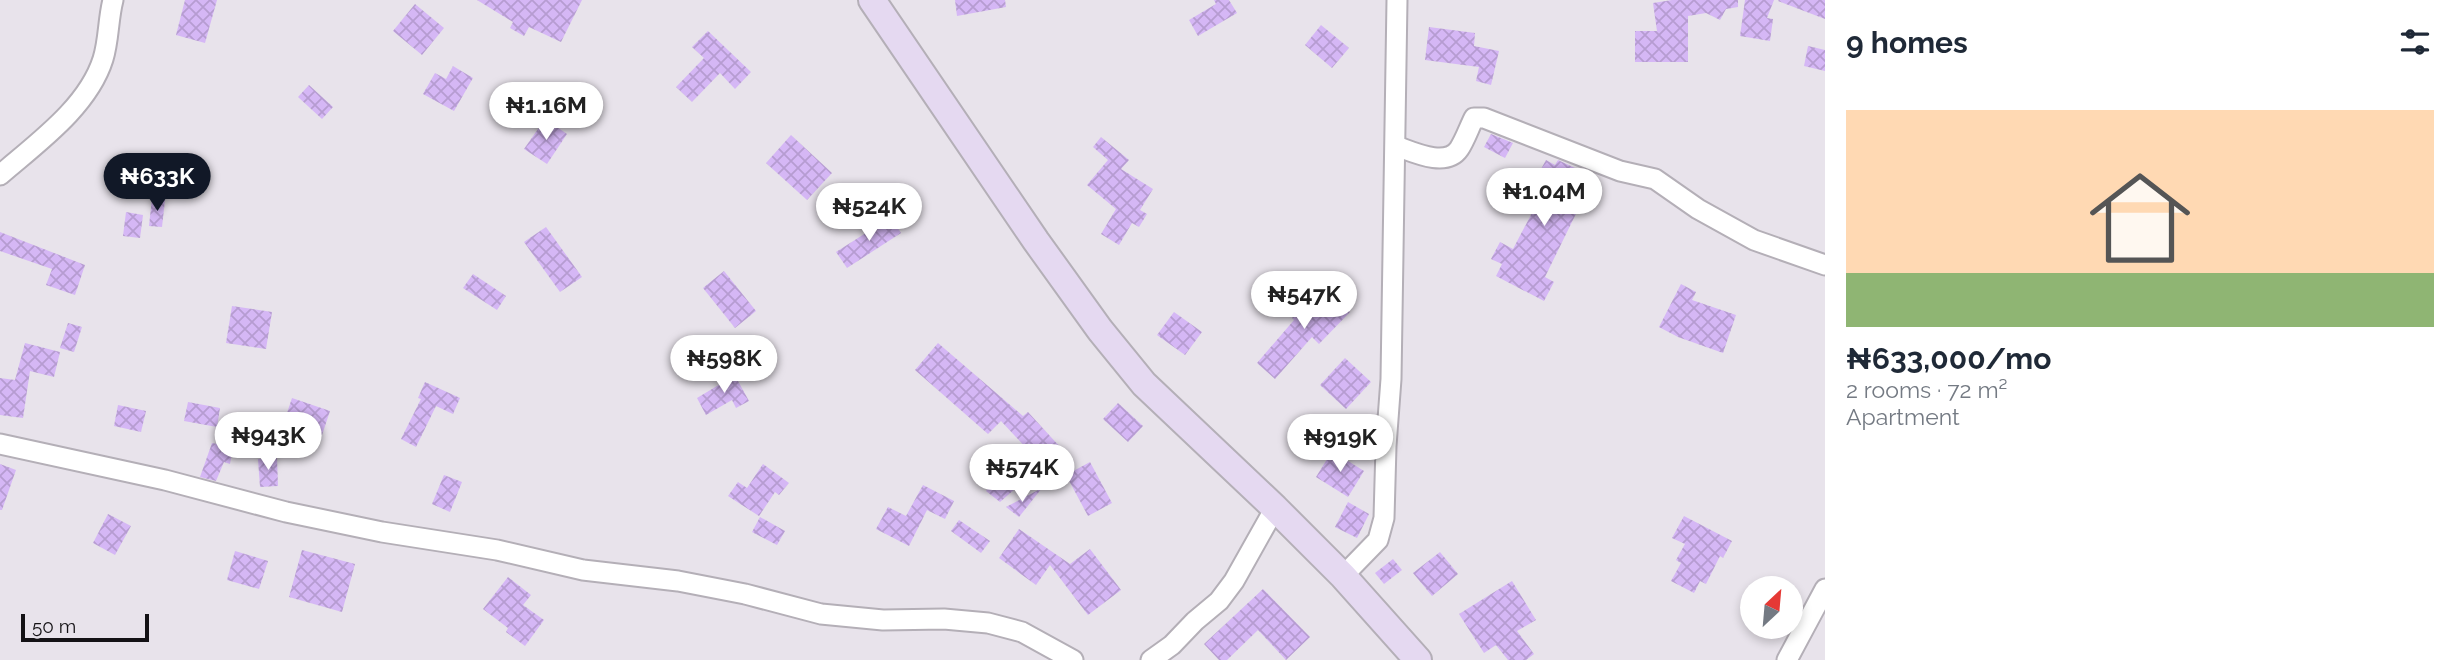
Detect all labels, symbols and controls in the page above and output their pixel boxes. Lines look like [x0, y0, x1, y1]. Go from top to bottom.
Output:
icon: filters [2396, 23, 2434, 61]
text: 9 homes [1846, 25, 1968, 60]
pin: ₦1.16M [489, 82, 603, 142]
text: ₦1.16M [505, 91, 587, 118]
pin: ₦633K [108, 154, 206, 213]
icon: home [2077, 155, 2203, 281]
text: ₦633K [120, 162, 194, 189]
pin: ₦1.04M [1487, 168, 1601, 228]
text: ₦1.04M [1502, 177, 1586, 204]
pin: ₦524K [820, 184, 918, 243]
text: ₦524K [832, 192, 906, 219]
pin: ₦547K [1255, 272, 1353, 331]
text: ₦547K [1267, 280, 1341, 307]
pin: ₦598K [675, 336, 773, 395]
text: ₦633,000/mo [1846, 341, 2051, 376]
text: ₦598K [686, 344, 762, 371]
text: 2 rooms · 72 m² [1846, 376, 2007, 403]
text: Apartment [1846, 403, 1960, 430]
pin: ₦943K [219, 412, 317, 472]
pin: ₦919K [1291, 414, 1389, 474]
text: ₦943K [231, 421, 305, 448]
text: ₦919K [1303, 423, 1377, 450]
pin: ₦574K [973, 444, 1071, 504]
text: ₦574K [985, 453, 1059, 480]
north arrow [1740, 576, 1802, 639]
map controls [1740, 576, 1803, 639]
scale bar [21, 611, 149, 643]
text: 50 m [32, 615, 76, 637]

